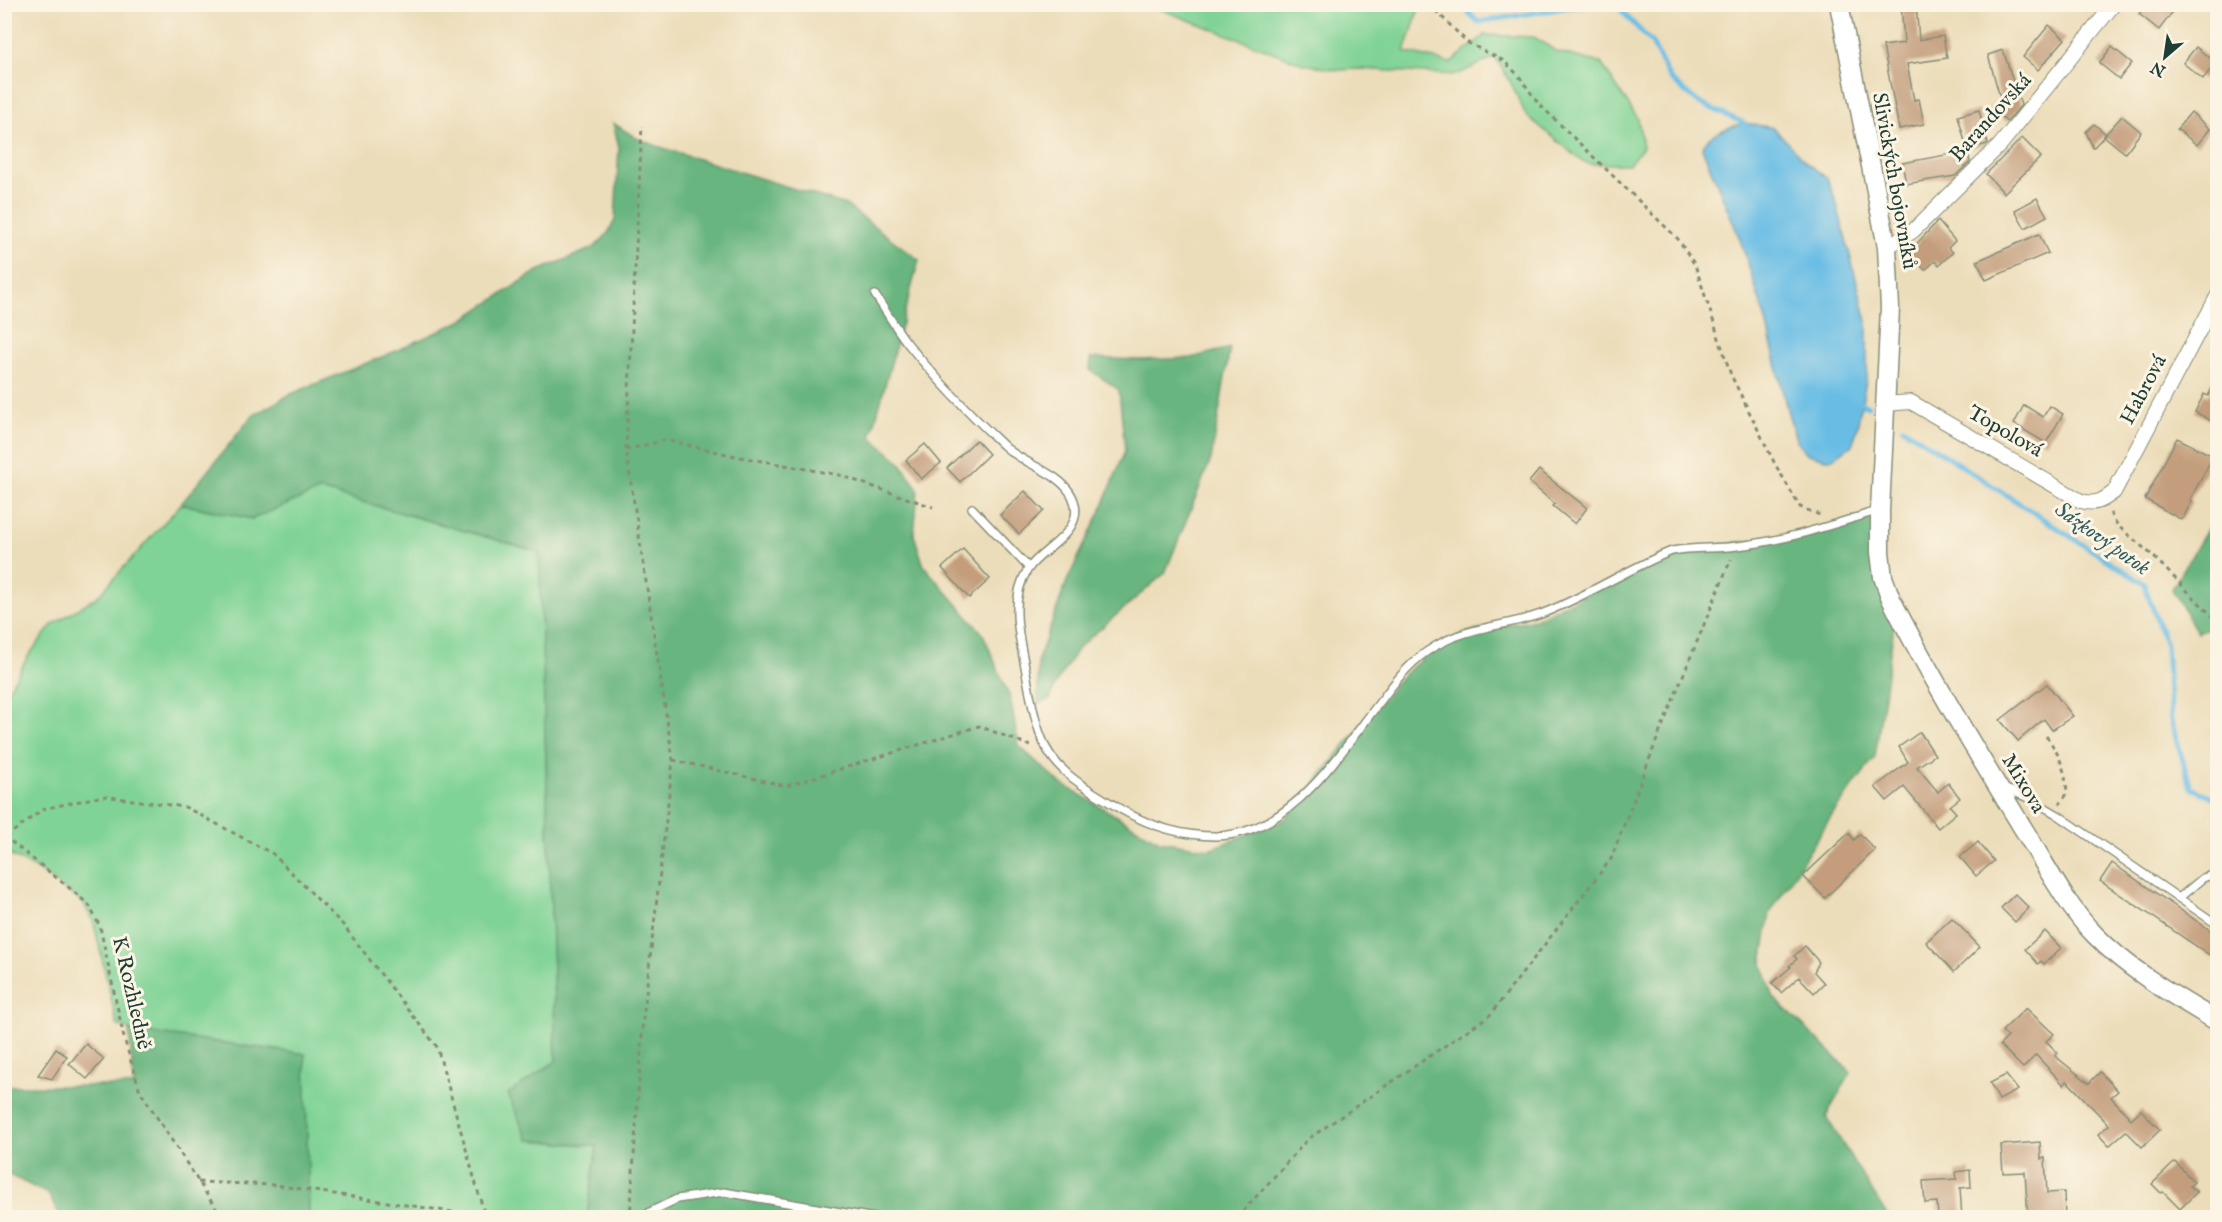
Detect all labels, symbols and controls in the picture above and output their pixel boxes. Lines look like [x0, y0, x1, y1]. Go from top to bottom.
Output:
north arrow [2135, 27, 2195, 87]
text: N [2148, 56, 2170, 81]
street label: Barandovská [1944, 67, 2039, 168]
street label: Slivických bojovníků [1865, 91, 1923, 271]
street label: Habrová [2114, 350, 2174, 430]
street label: Topolová [1963, 400, 2048, 465]
water label: Sázkový potok [2049, 496, 2155, 582]
street label: Mixova [1995, 749, 2052, 820]
street label: K Rozhledně [105, 934, 157, 1052]

